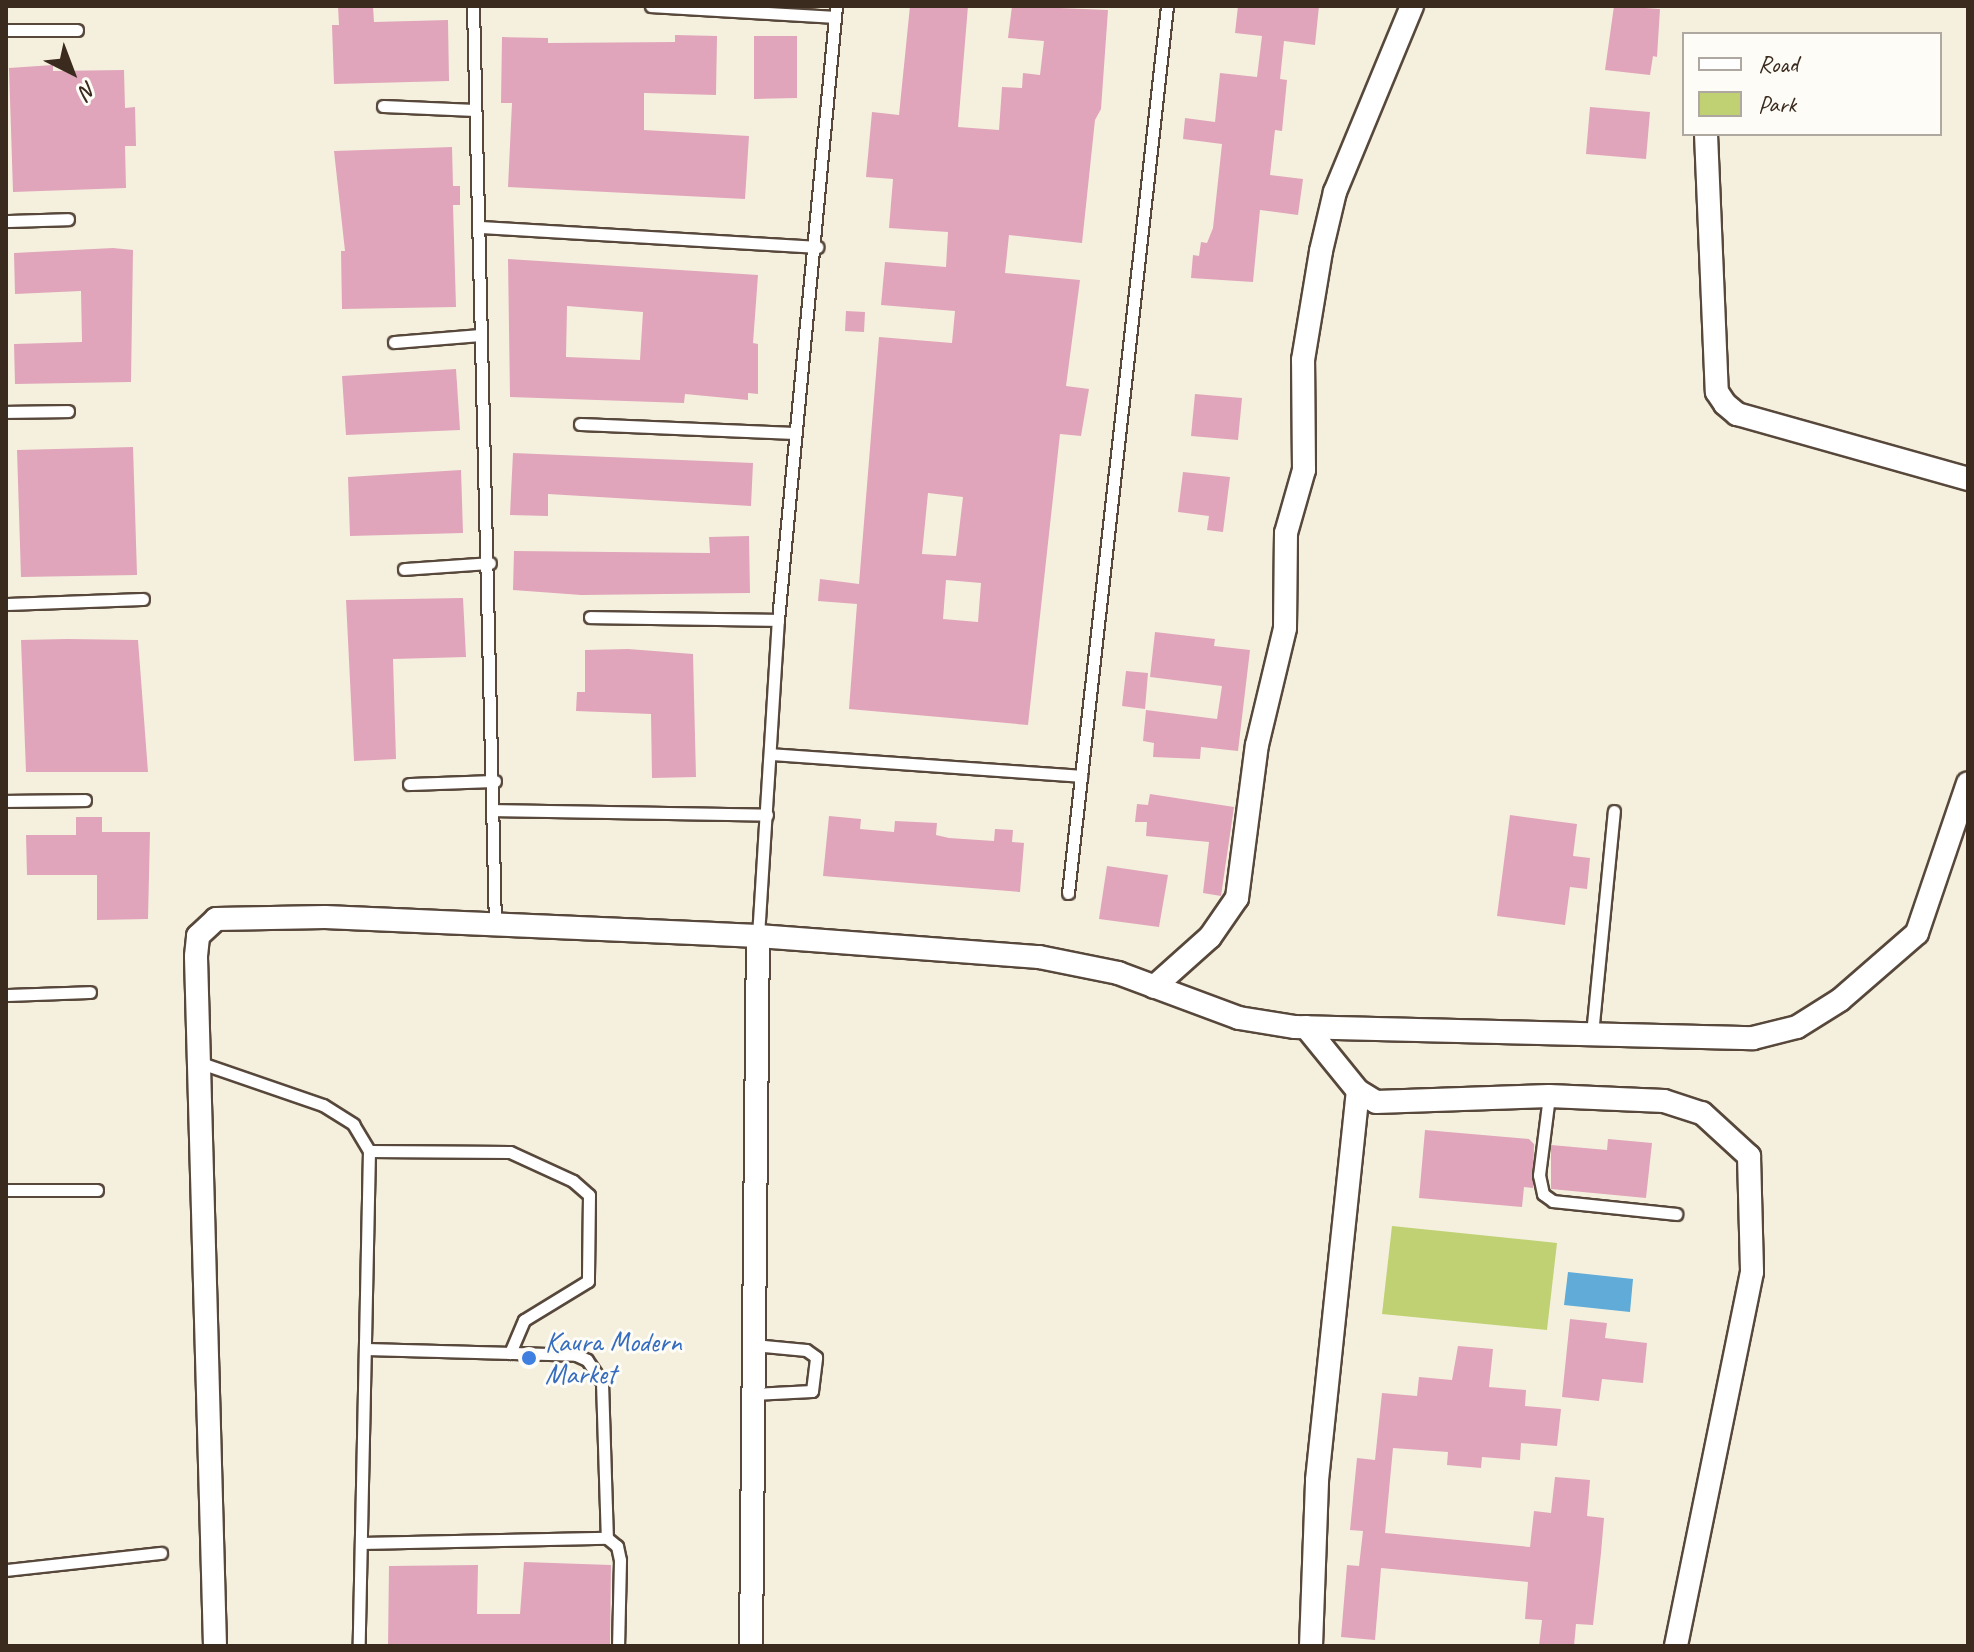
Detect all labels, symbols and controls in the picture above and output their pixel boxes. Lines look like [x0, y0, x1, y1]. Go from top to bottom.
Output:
north arrow [32, 32, 112, 112]
legend [1682, 32, 1942, 136]
text: Road [1758, 49, 1798, 79]
text: N [74, 75, 102, 105]
text: Park [1758, 89, 1796, 119]
place label: Kaura Modern Market [545, 1325, 682, 1391]
marker: Kaura Modern Market [520, 1349, 538, 1367]

